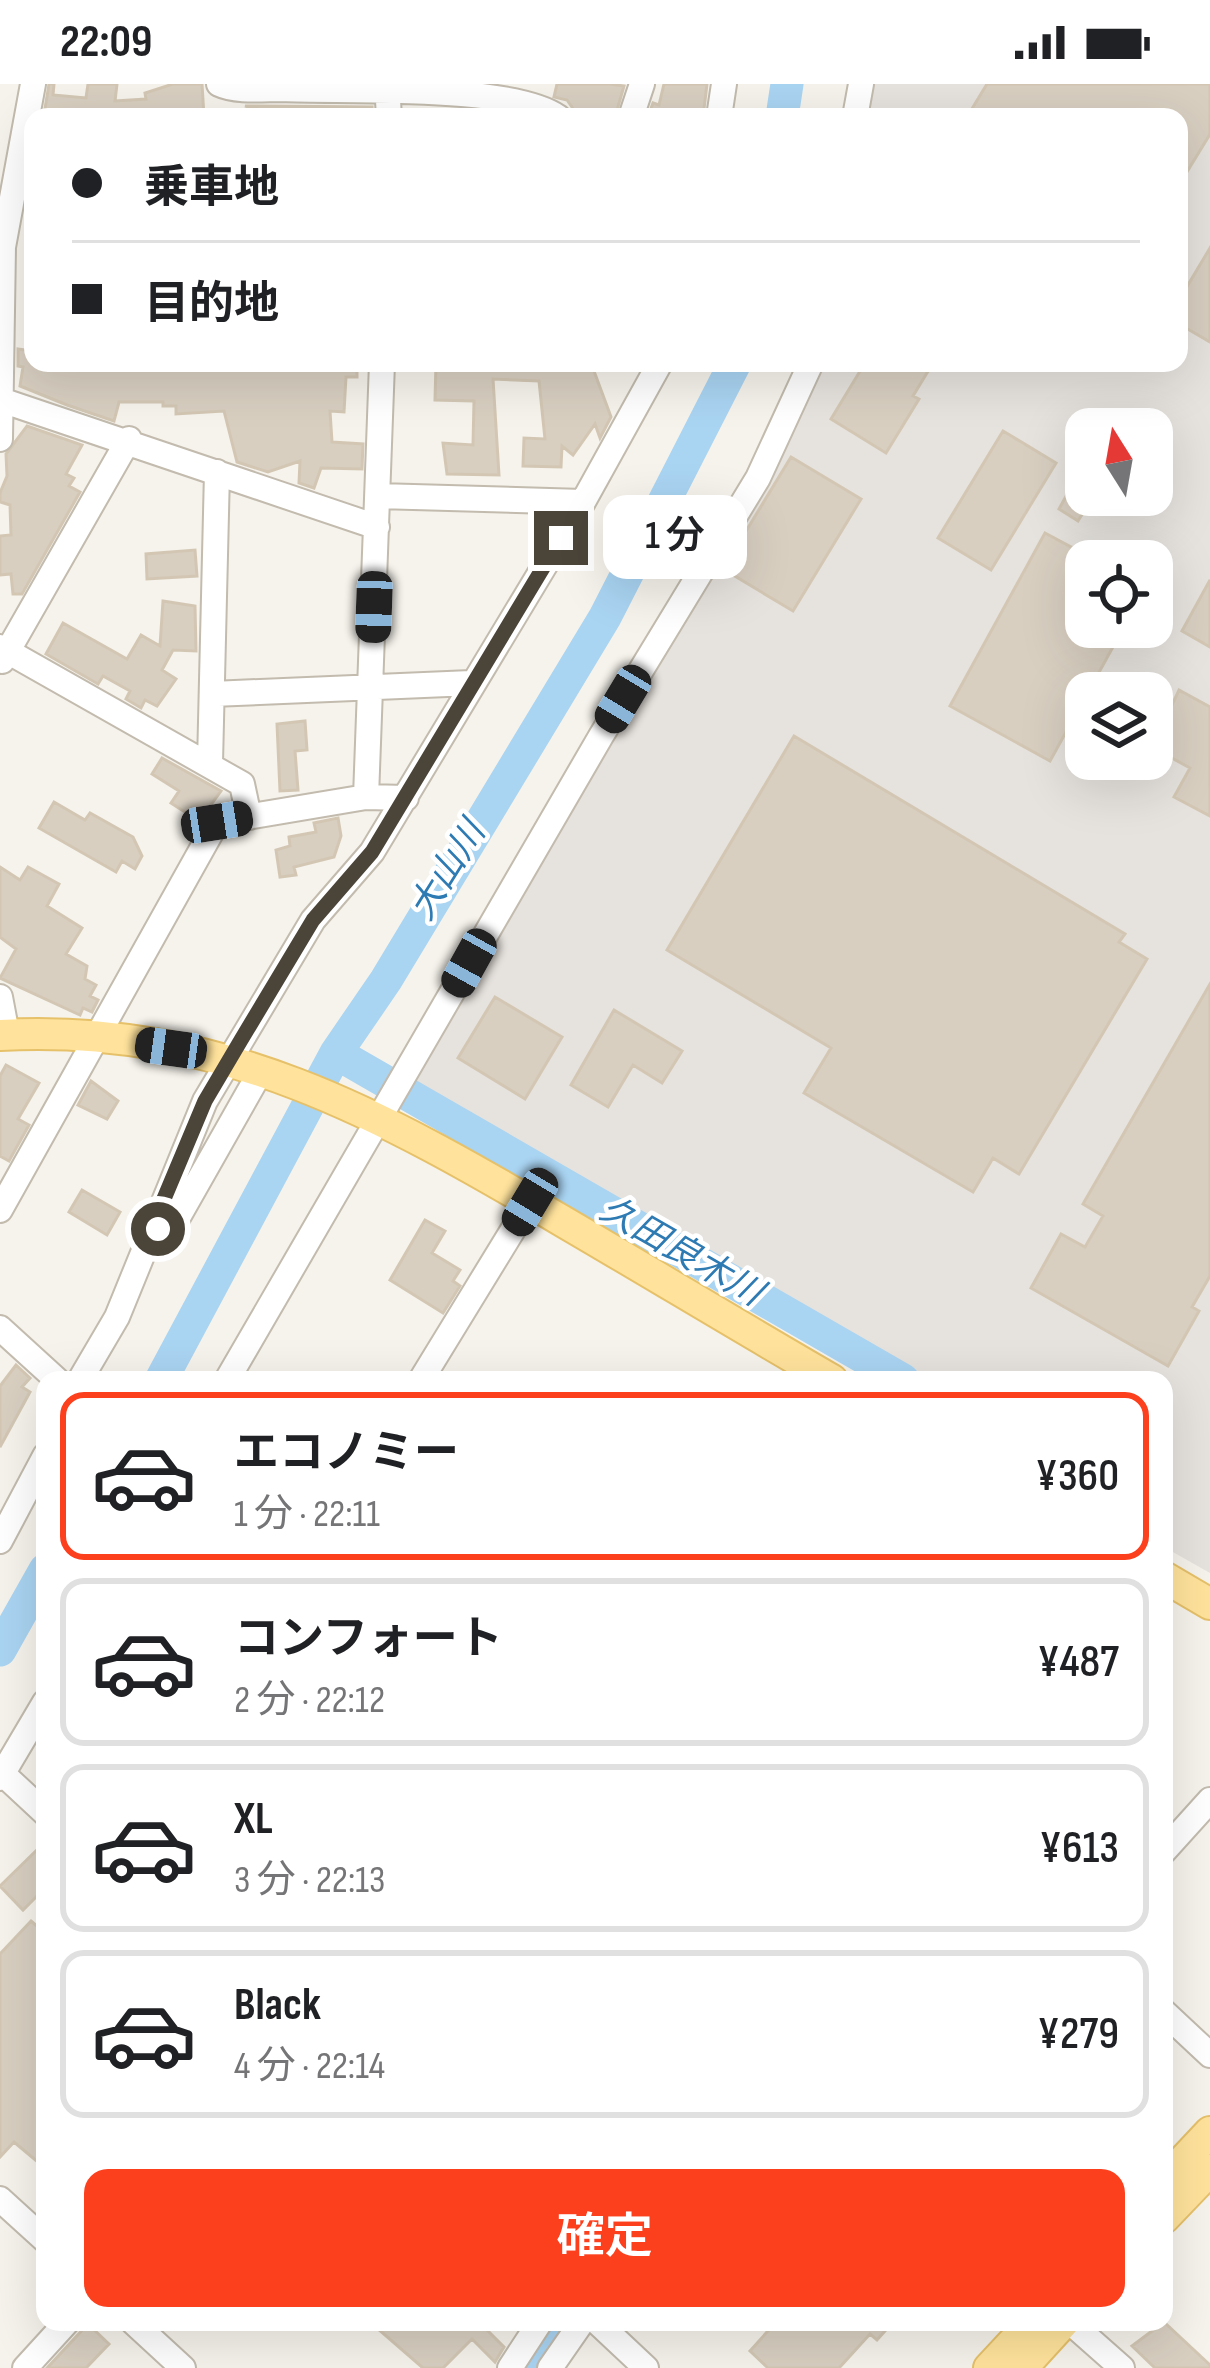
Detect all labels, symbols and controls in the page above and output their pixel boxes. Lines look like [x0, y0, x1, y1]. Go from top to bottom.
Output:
text: 22:09 [60, 15, 152, 70]
text: 乗車地 [144, 161, 279, 216]
text: 目的地 [144, 277, 279, 332]
north arrow [1065, 408, 1173, 516]
map controls [1065, 408, 1173, 780]
callout: 1 分 [603, 496, 747, 580]
route end [534, 511, 588, 565]
text: 1 分 [645, 513, 705, 560]
button: locate [1065, 540, 1173, 648]
car [355, 570, 393, 644]
car [589, 659, 657, 739]
button: layers [1065, 672, 1173, 780]
car [179, 799, 255, 845]
water label: 大山川 [401, 810, 497, 928]
car [436, 923, 502, 1003]
car [133, 1025, 209, 1071]
car [496, 1162, 564, 1242]
water label: 久田良木川 [592, 1188, 773, 1318]
route start [131, 1202, 185, 1256]
icon: car [90, 1422, 198, 1530]
text: エコノミー [234, 1426, 459, 1481]
text: ¥360 [1035, 1449, 1119, 1504]
text: 1 分 · 22:11 [234, 1491, 380, 1538]
icon: car [90, 1608, 198, 1716]
text: コンフォート [234, 1612, 503, 1667]
text: ¥487 [1037, 1635, 1119, 1690]
text: 2 分 · 22:12 [234, 1677, 385, 1724]
text: XL [234, 1792, 273, 1847]
icon: car [90, 1794, 198, 1902]
text: ¥613 [1039, 1821, 1119, 1876]
text: 3 分 · 22:13 [234, 1857, 385, 1904]
text: Black [234, 1978, 321, 2033]
icon: car [90, 1980, 198, 2088]
text: ¥279 [1037, 2007, 1119, 2062]
text: 4 分 · 22:14 [234, 2043, 385, 2090]
button: 確定 [84, 2169, 1125, 2307]

